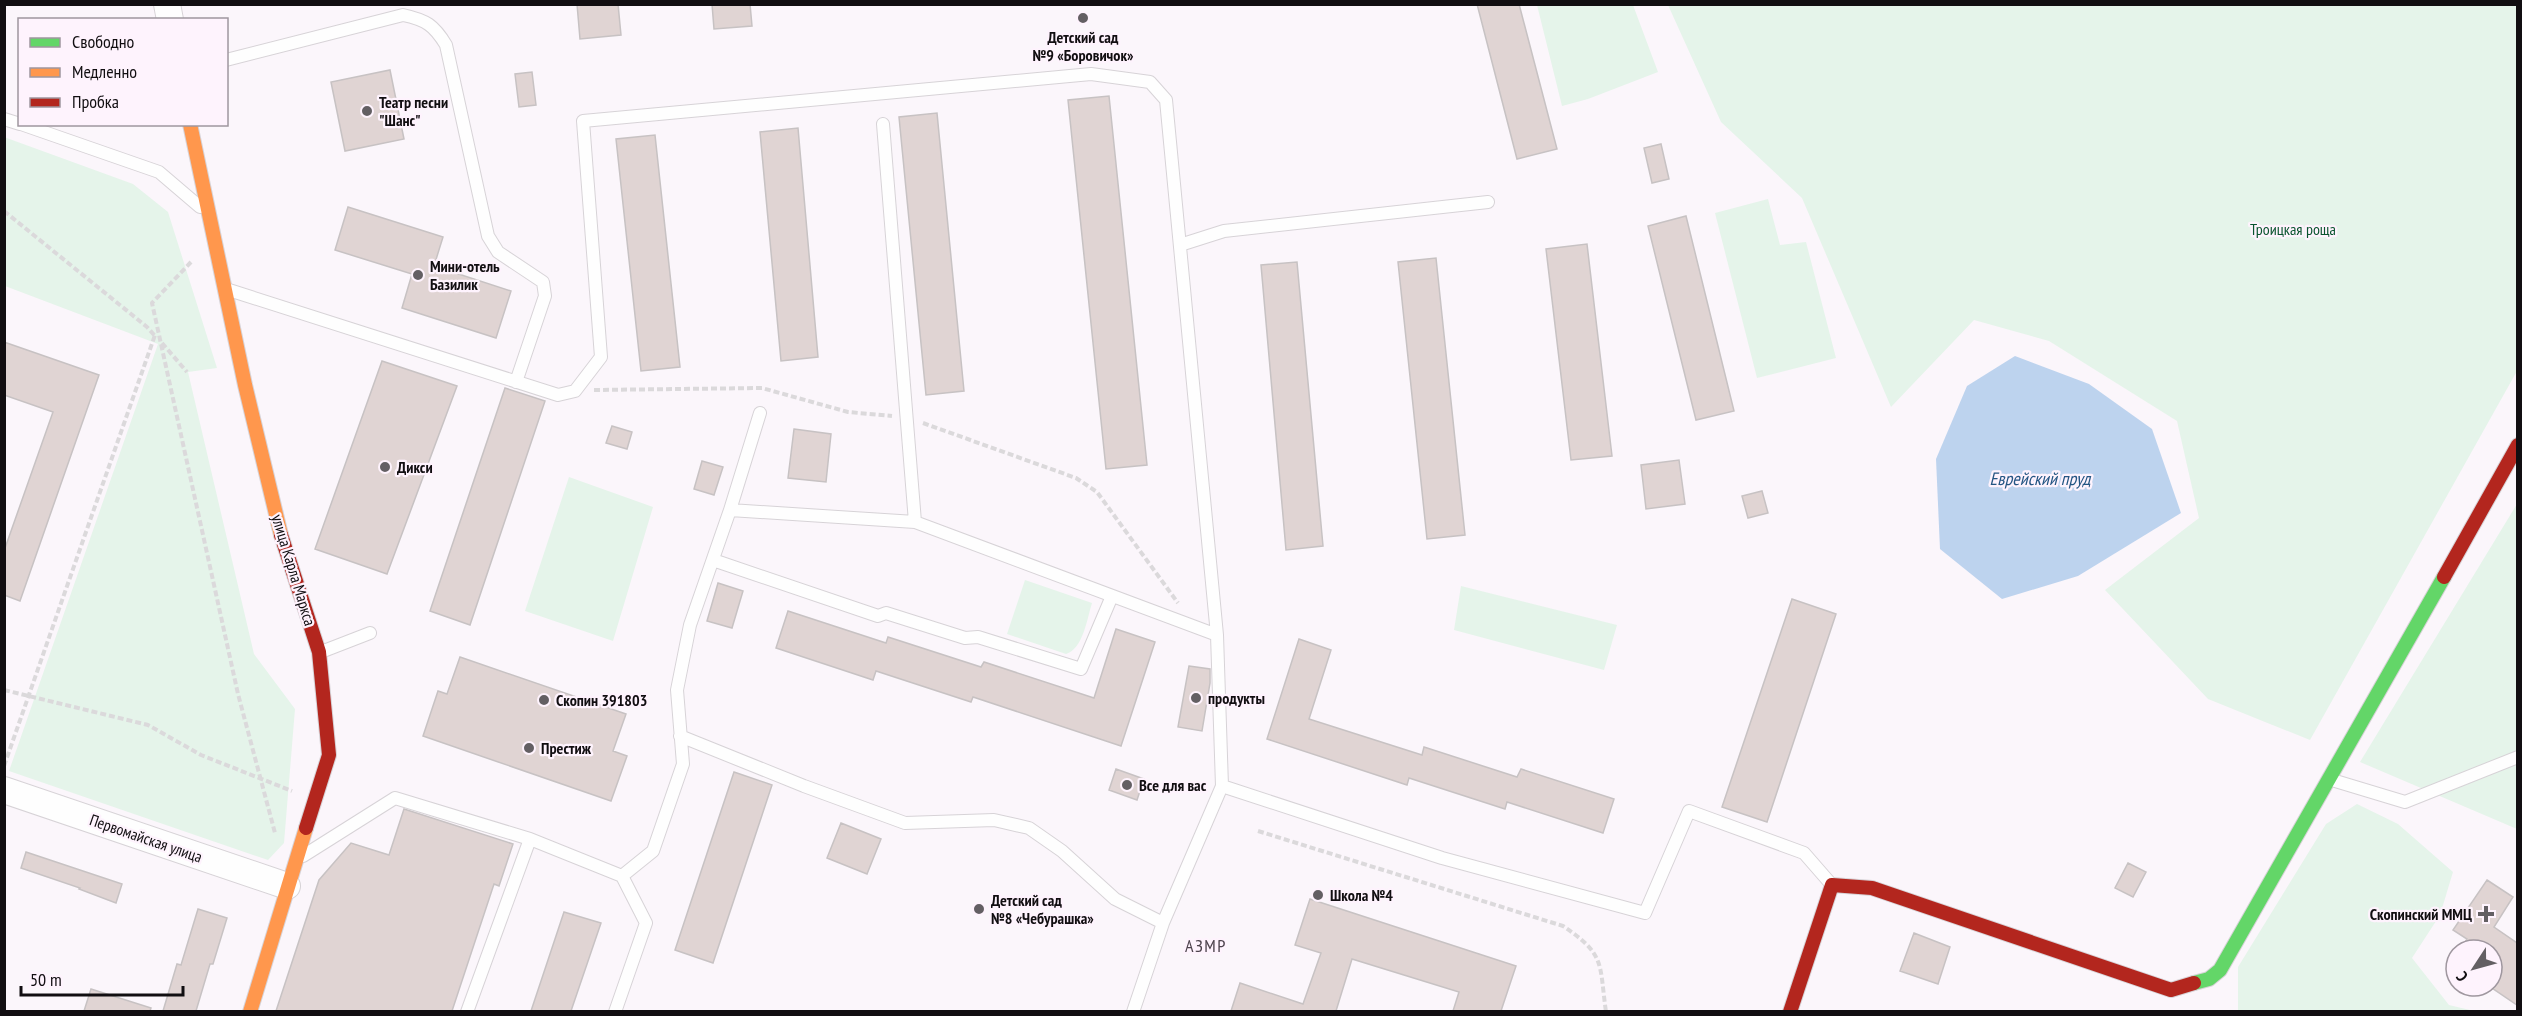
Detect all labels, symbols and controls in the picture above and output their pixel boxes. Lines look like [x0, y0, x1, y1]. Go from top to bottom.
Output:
marker: Детский сад №9 «Боровичок» [1076, 11, 1090, 25]
legend [18, 18, 228, 126]
place label: Детский сад №9 «Боровичок» [1033, 27, 1134, 65]
text: Свободно [72, 30, 135, 53]
text: Медленно [72, 60, 137, 83]
text: Пробка [72, 90, 119, 113]
place label: Театр песни "Шанс" [379, 92, 448, 130]
marker: Театр песни "Шанс" [360, 104, 374, 118]
park label: Троицкая роща [2250, 219, 2336, 239]
place label: Мини-отель Базилик [430, 256, 500, 294]
marker: Мини-отель Базилик [411, 268, 425, 282]
place label: Дикси [397, 457, 433, 477]
marker: Дикси [378, 460, 392, 474]
water label: Еврейский пруд [1990, 467, 2092, 490]
street label: улица Карла Маркса [268, 512, 320, 628]
place label: продукты [1208, 688, 1265, 708]
place label: Скопин 391803 [556, 690, 647, 710]
marker: продукты [1189, 691, 1203, 705]
marker: Скопин 391803 [537, 693, 551, 707]
place label: Престиж [541, 738, 592, 758]
marker: Престиж [522, 741, 536, 755]
place label: Все для вас [1139, 775, 1207, 795]
marker: Все для вас [1120, 778, 1134, 792]
street label: Первомайская улица [87, 809, 205, 867]
place label: Школа №4 [1330, 885, 1393, 905]
marker: Школа №4 [1311, 888, 1325, 902]
place label: Детский сад №8 «Чебурашка» [991, 890, 1094, 928]
marker: Детский сад №8 «Чебурашка» [972, 902, 986, 916]
place label: Скопинский ММЦ [2370, 904, 2472, 924]
marker: Скопинский ММЦ [2477, 905, 2495, 923]
district label: АЗМР [1185, 934, 1227, 957]
north arrow [2444, 938, 2504, 998]
scale bar [21, 959, 183, 997]
text: С [2451, 967, 2472, 986]
text: 50 m [30, 968, 62, 991]

